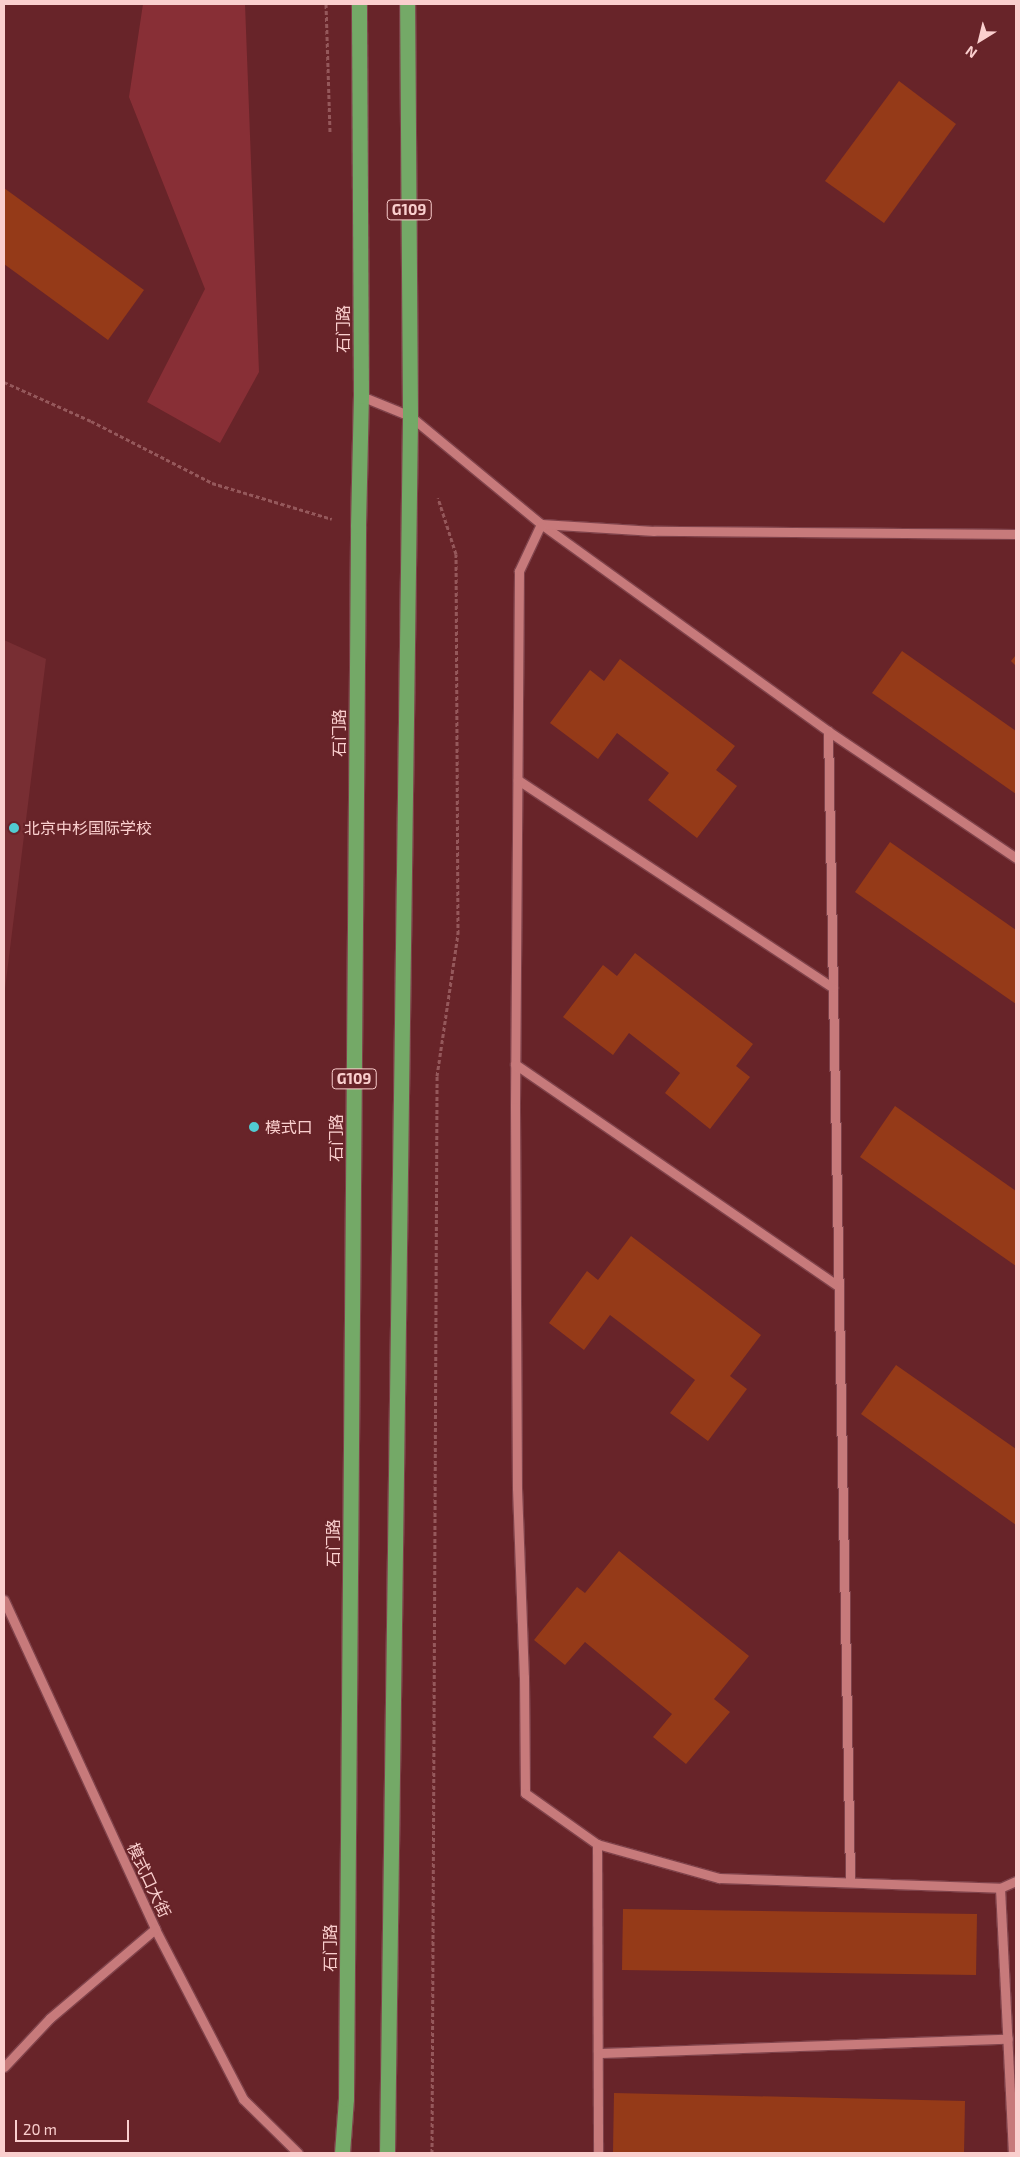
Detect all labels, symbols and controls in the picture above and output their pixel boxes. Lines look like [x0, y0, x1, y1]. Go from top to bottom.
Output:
north arrow [955, 15, 1005, 65]
text: N [962, 43, 980, 62]
road number: G109 [386, 198, 432, 222]
street label: 石门路 [333, 305, 353, 353]
street label: 石门路 [329, 709, 349, 757]
place label: 北京中杉国际学校 [24, 818, 152, 838]
marker: 北京中杉国际学校 [8, 822, 20, 834]
road number: G109 [332, 1066, 376, 1092]
street label: 石门路 [326, 1114, 346, 1162]
place label: 模式口 [265, 1117, 313, 1137]
marker: 模式口 [247, 1120, 261, 1134]
street label: 石门路 [323, 1519, 343, 1567]
street label: 模式口大街 [123, 1840, 175, 1920]
street label: 石门路 [320, 1924, 340, 1972]
scale bar [18, 2110, 131, 2142]
text: 20 m [23, 2120, 57, 2138]

